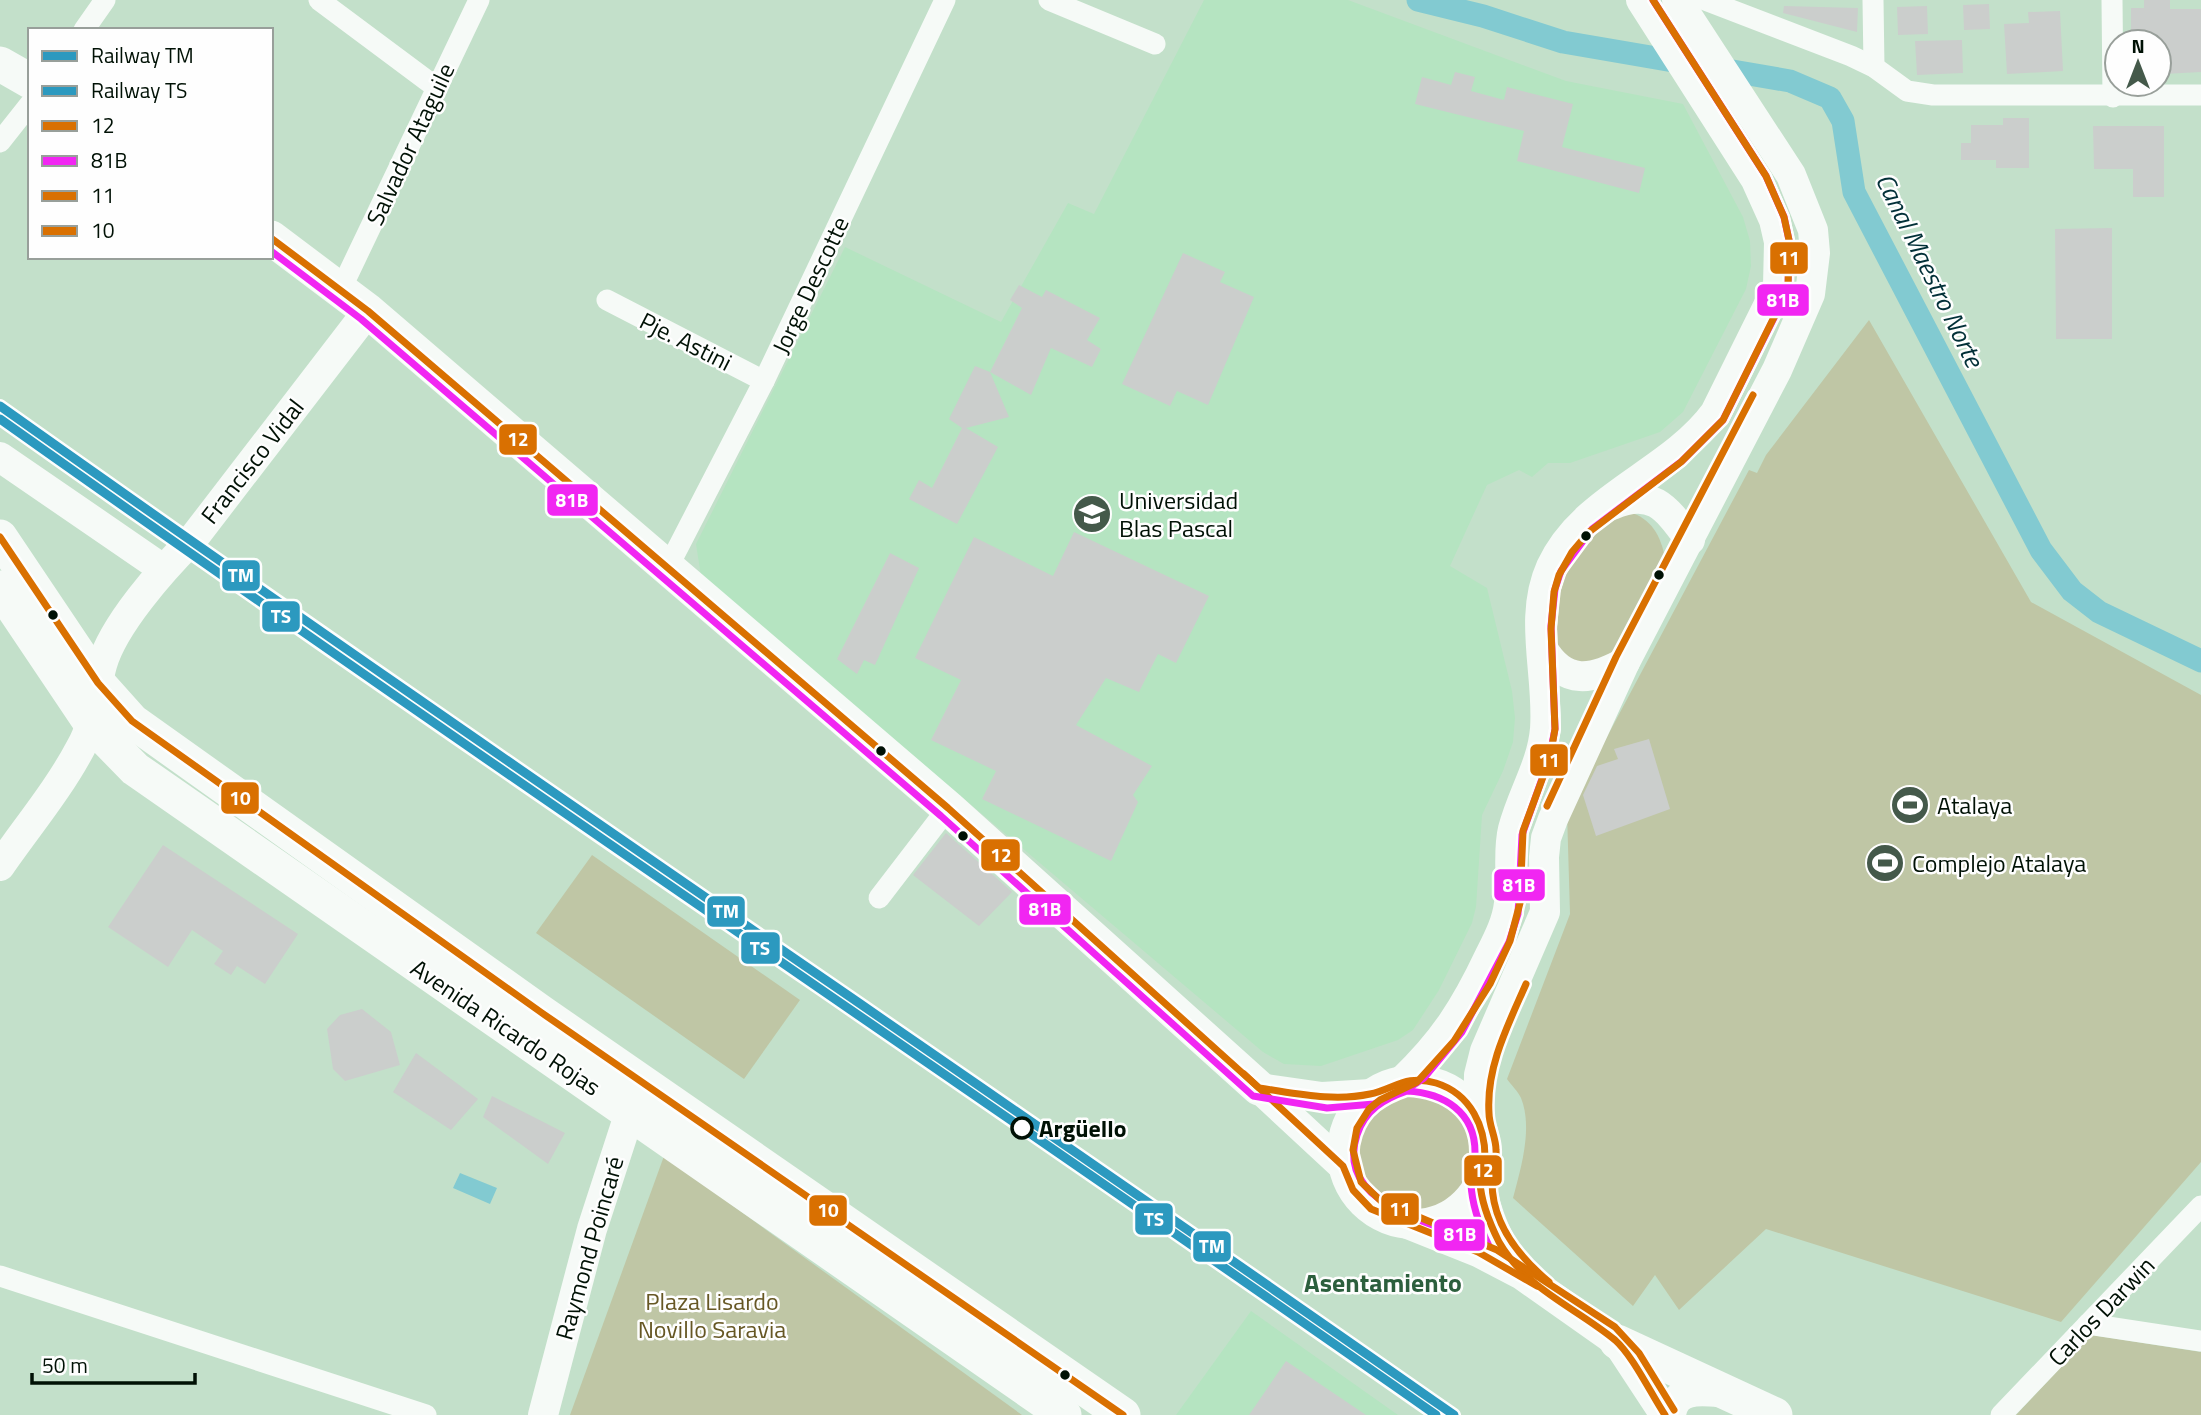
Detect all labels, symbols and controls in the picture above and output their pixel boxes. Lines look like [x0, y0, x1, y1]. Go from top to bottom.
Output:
legend [28, 28, 273, 259]
north arrow [2103, 28, 2173, 98]
text: N [2131, 31, 2145, 60]
text: Railway TM [91, 39, 194, 71]
street label: Salvador Ataguile [357, 57, 463, 231]
text: Railway TS [91, 74, 187, 106]
text: 12 [91, 109, 115, 141]
text: 81B [91, 144, 127, 176]
water label: Canal Maestro Norte [1866, 166, 1995, 375]
text: 11 [91, 179, 115, 211]
street label: Jorge Descotte [762, 210, 858, 360]
text: 10 [91, 214, 115, 246]
line badge: 11 [1769, 241, 1809, 275]
text: 11 [1778, 243, 1800, 272]
line badge: 81B [1756, 283, 1810, 317]
text: 81B [1767, 285, 1799, 314]
street label: Pje. Astini [634, 302, 738, 380]
street label: Francisco Vidal [192, 391, 312, 531]
line badge: 12 [498, 423, 538, 456]
text: 12 [507, 424, 529, 453]
place label: Universidad Blas Pascal [1119, 482, 1238, 546]
line badge: 81B [546, 483, 599, 517]
text: 81B [556, 485, 588, 514]
school or university icon: Universidad Blas Pascal [1071, 493, 1113, 535]
unlabelled marker [1579, 529, 1593, 543]
line badge: TM [221, 559, 261, 592]
text: TM [228, 560, 254, 589]
unlabelled marker [1652, 568, 1666, 582]
line badge: TS [261, 600, 301, 633]
text: TS [271, 601, 291, 630]
unlabelled marker [46, 608, 60, 622]
line badge: 11 [1529, 743, 1569, 777]
unlabelled marker [874, 744, 888, 758]
text: 11 [1538, 745, 1560, 774]
line badge: 10 [220, 781, 260, 815]
text: 10 [229, 783, 251, 812]
sports icon: Atalaya [1889, 784, 1931, 826]
place label: Atalaya [1937, 787, 2012, 823]
unlabelled marker [956, 829, 970, 843]
line badge: 12 [980, 838, 1021, 872]
text: 12 [990, 840, 1012, 869]
sports icon: Complejo Atalaya [1864, 842, 1906, 884]
place label: Complejo Atalaya [1912, 845, 2086, 881]
line badge: 81B [1493, 868, 1546, 902]
text: 81B [1503, 870, 1535, 899]
line badge: 81B [1018, 893, 1072, 926]
text: 81B [1029, 894, 1061, 923]
line badge: TM [706, 895, 746, 928]
text: TM [713, 896, 739, 925]
line badge: TS [740, 931, 781, 965]
text: TS [750, 933, 770, 962]
street label: Avenida Ricardo Rojas [404, 950, 608, 1104]
place label: Argüello [1039, 1110, 1126, 1146]
marker: Argüello [1011, 1117, 1033, 1139]
street label: Raymond Poincaré [546, 1152, 632, 1344]
line badge: 12 [1463, 1154, 1503, 1187]
text: 12 [1472, 1155, 1494, 1184]
line badge: 11 [1380, 1192, 1420, 1226]
line badge: 10 [808, 1194, 848, 1227]
text: 11 [1389, 1194, 1411, 1223]
text: 10 [817, 1195, 839, 1224]
line badge: TS [1134, 1202, 1174, 1236]
text: TS [1144, 1204, 1164, 1233]
line badge: 81B [1433, 1218, 1486, 1252]
text: 81B [1444, 1219, 1476, 1248]
line badge: TM [1192, 1230, 1232, 1263]
text: TM [1199, 1231, 1225, 1260]
street label: Carlos Darwin [2039, 1248, 2163, 1374]
district label: Asentamiento [1304, 1263, 1462, 1302]
park label: Plaza Lisardo Novillo Saravia [638, 1283, 786, 1347]
scale bar [32, 1342, 194, 1386]
text: 50 m [42, 1349, 88, 1381]
unlabelled marker [1058, 1368, 1072, 1382]

